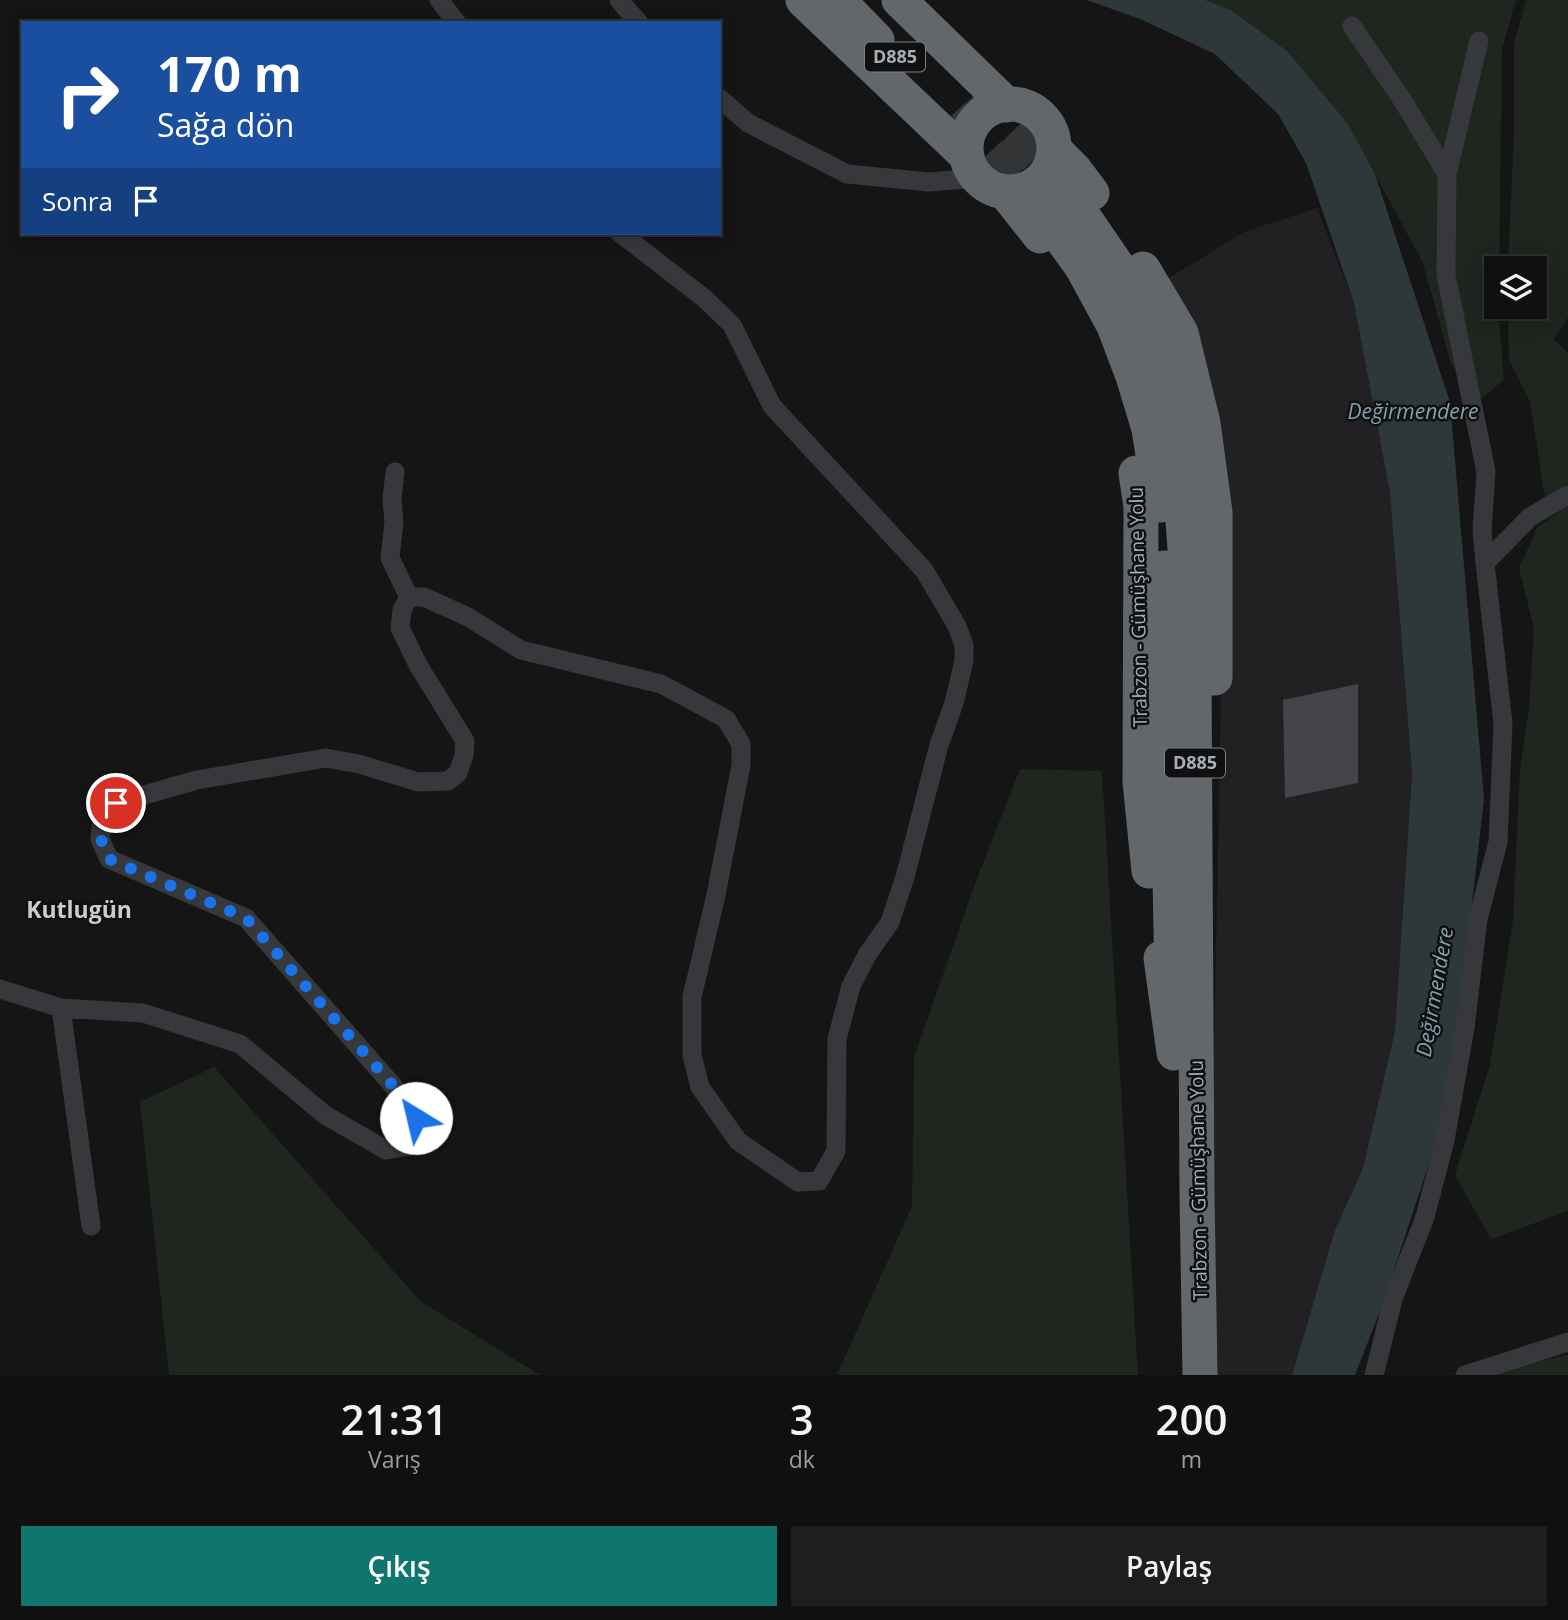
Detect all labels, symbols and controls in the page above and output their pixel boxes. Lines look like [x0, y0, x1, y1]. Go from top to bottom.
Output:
text: 170 m [157, 40, 302, 106]
road number: D885 [865, 42, 925, 72]
icon: right [42, 49, 133, 140]
text: Sağa dön [157, 103, 294, 146]
icon: arrive [127, 182, 165, 220]
text: Sonra [42, 183, 113, 219]
map controls [1484, 256, 1547, 319]
button: layers [1484, 256, 1547, 319]
water label: Değirmendere [1347, 397, 1479, 425]
street label: Trabzon - Gümüşhane Yolu [1123, 487, 1153, 727]
road number: D885 [1165, 748, 1225, 778]
pin [86, 773, 146, 833]
icon: arrive [97, 784, 135, 822]
district label: Kutlugün [26, 893, 132, 925]
water label: Değirmendere [1409, 925, 1459, 1059]
street label: Trabzon - Gümüşhane Yolu [1183, 1060, 1213, 1300]
position arrow [379, 1081, 453, 1155]
text: 21:31 [341, 1390, 448, 1447]
text: 3 [790, 1390, 814, 1447]
text: 200 [1155, 1390, 1227, 1447]
text: Varış [368, 1443, 421, 1475]
text: dk [789, 1443, 815, 1475]
text: m [1181, 1443, 1202, 1475]
button: Çıkış [21, 1526, 777, 1606]
button: Paylaş [791, 1526, 1547, 1606]

